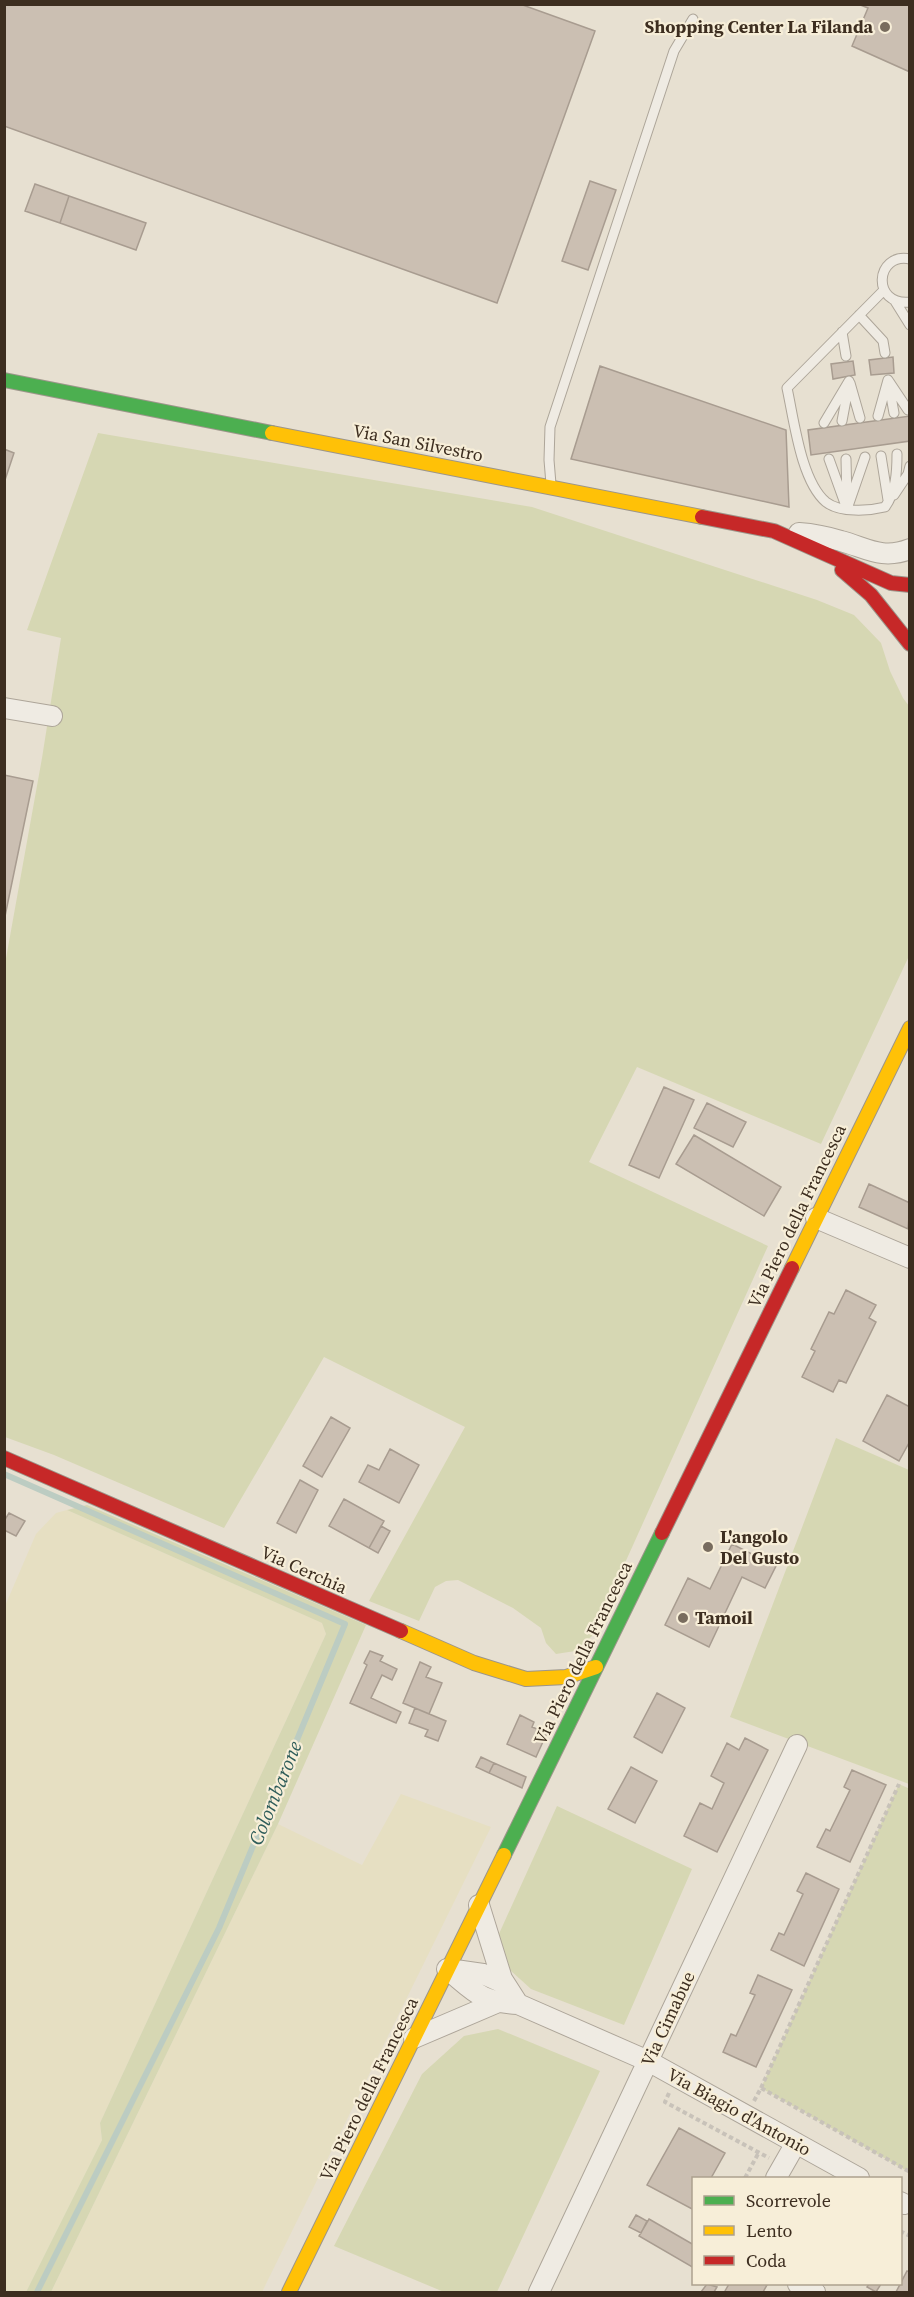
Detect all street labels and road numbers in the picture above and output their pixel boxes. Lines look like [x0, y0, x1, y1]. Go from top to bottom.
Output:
street label: Via San Silvestro [351, 418, 486, 467]
street label: Via Piero della Francesca [741, 1119, 852, 1312]
street label: Via Cerchia [257, 1539, 352, 1600]
street label: Via Piero della Francesca [527, 1556, 638, 1749]
street label: Via Cimabue [635, 1967, 700, 2070]
street label: Via Piero della Francesca [313, 1992, 424, 2185]
street label: Via Biagio d'Antonio [663, 2062, 816, 2162]

